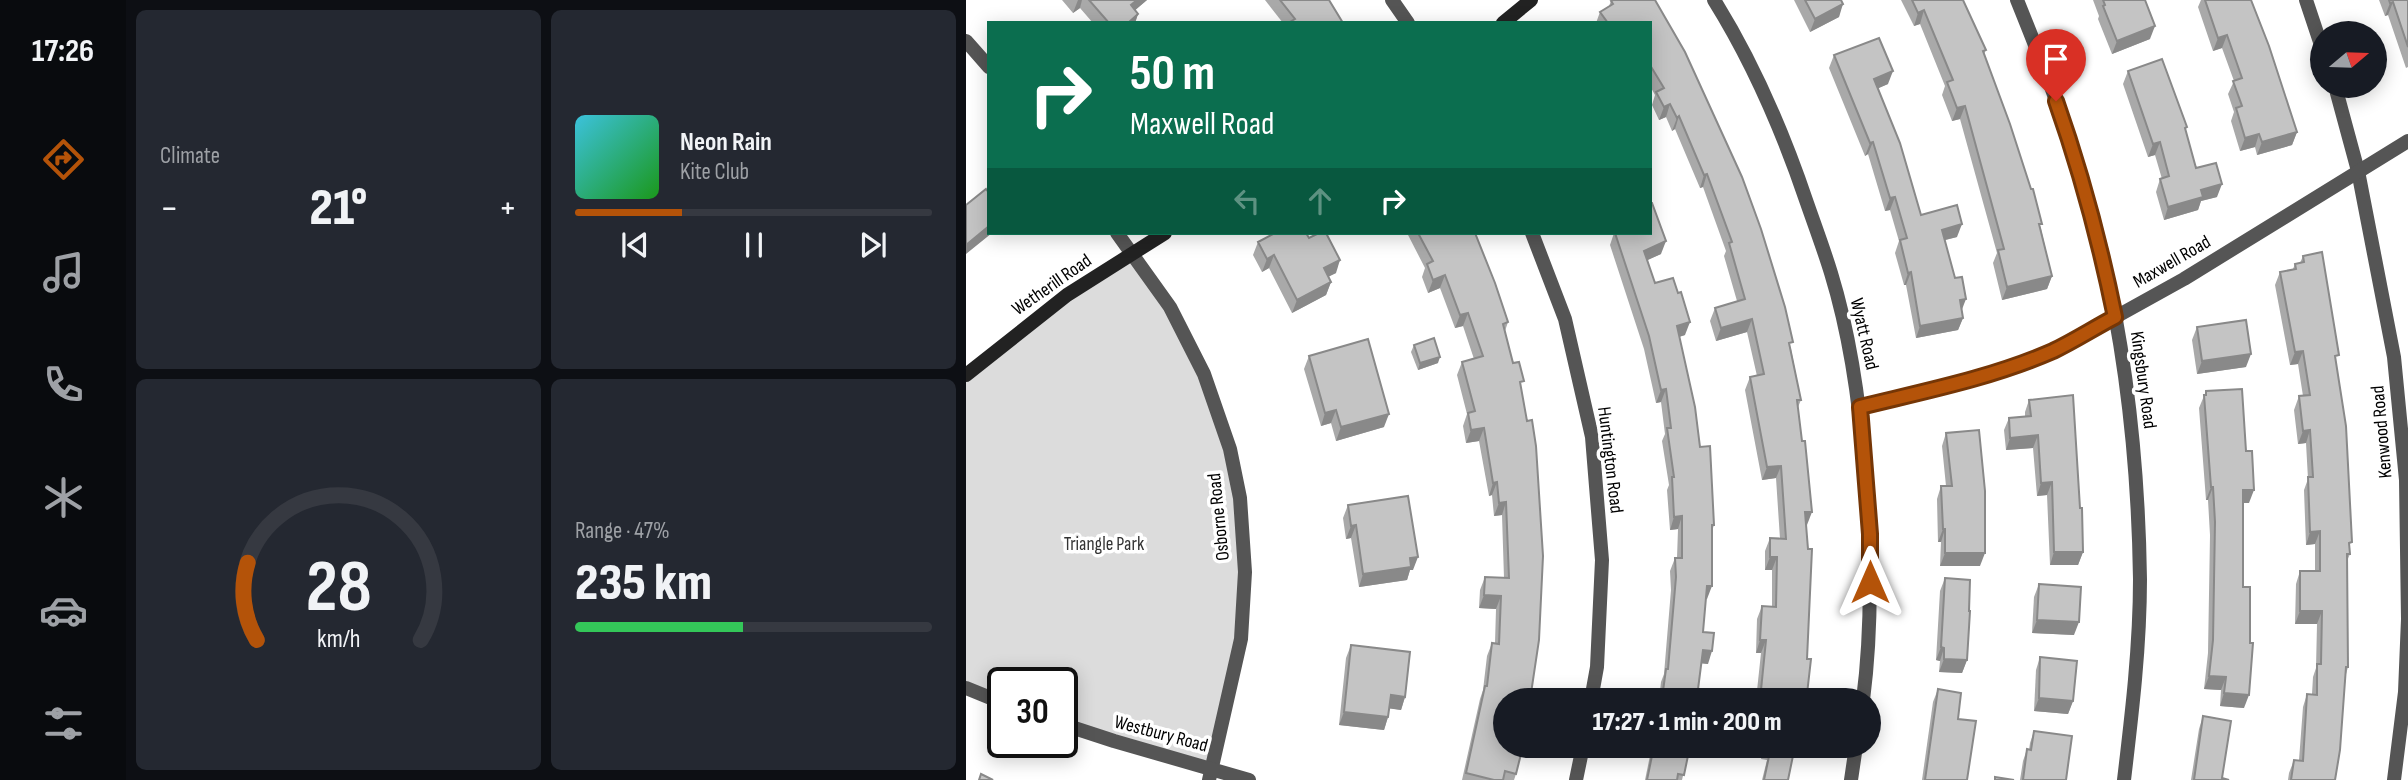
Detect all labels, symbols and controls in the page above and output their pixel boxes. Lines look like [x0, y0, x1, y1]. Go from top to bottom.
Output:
north arrow [2310, 21, 2387, 98]
map controls [2310, 21, 2387, 98]
pin [2026, 29, 2086, 101]
text: 17:26 [32, 32, 94, 71]
icon: arrive [2037, 40, 2075, 78]
text: 50 m [1130, 45, 1215, 104]
icon: right [1015, 49, 1106, 140]
text: Maxwell Road [1130, 105, 1274, 144]
text: Neon Rain [680, 127, 772, 158]
icon: directions [39, 135, 88, 184]
text: Climate [160, 142, 220, 170]
text: Kite Club [680, 158, 749, 186]
text: 21° [310, 177, 368, 240]
icon: left [1228, 182, 1266, 220]
icon: ahead [1301, 182, 1339, 220]
icon: right [1374, 182, 1412, 220]
text: − [160, 186, 179, 231]
text: + [498, 186, 517, 231]
icon: previous [616, 226, 654, 264]
icon: pause [735, 226, 773, 264]
icon: next [854, 226, 892, 264]
street label: Maxwell Road [2129, 231, 2215, 293]
icon: music [39, 248, 88, 297]
street label: Wetherill Road [1008, 249, 1096, 321]
street label: Wyatt Road [1845, 296, 1883, 372]
street label: Kingsbury Road [2125, 330, 2161, 430]
icon: phone [39, 360, 88, 409]
street label: Kenwood Road [2366, 385, 2398, 479]
street label: Huntington Road [1592, 405, 1628, 515]
street label: Osborne Road [1203, 472, 1235, 562]
icon: climate [39, 473, 88, 522]
text: Range · 47% [575, 517, 670, 545]
park label: Triangle Park [1064, 533, 1145, 556]
text: 28 [305, 545, 372, 633]
position arrow [1833, 545, 1907, 619]
text: 235 km [575, 552, 712, 615]
icon: car [39, 586, 88, 635]
text: km/h [317, 624, 360, 655]
speed limit sign: 30 [987, 667, 1078, 758]
icon: filters [39, 699, 88, 748]
text: 17:27 · 1 min · 200 m [1592, 707, 1782, 738]
street label: Westbury Road [1112, 711, 1210, 757]

